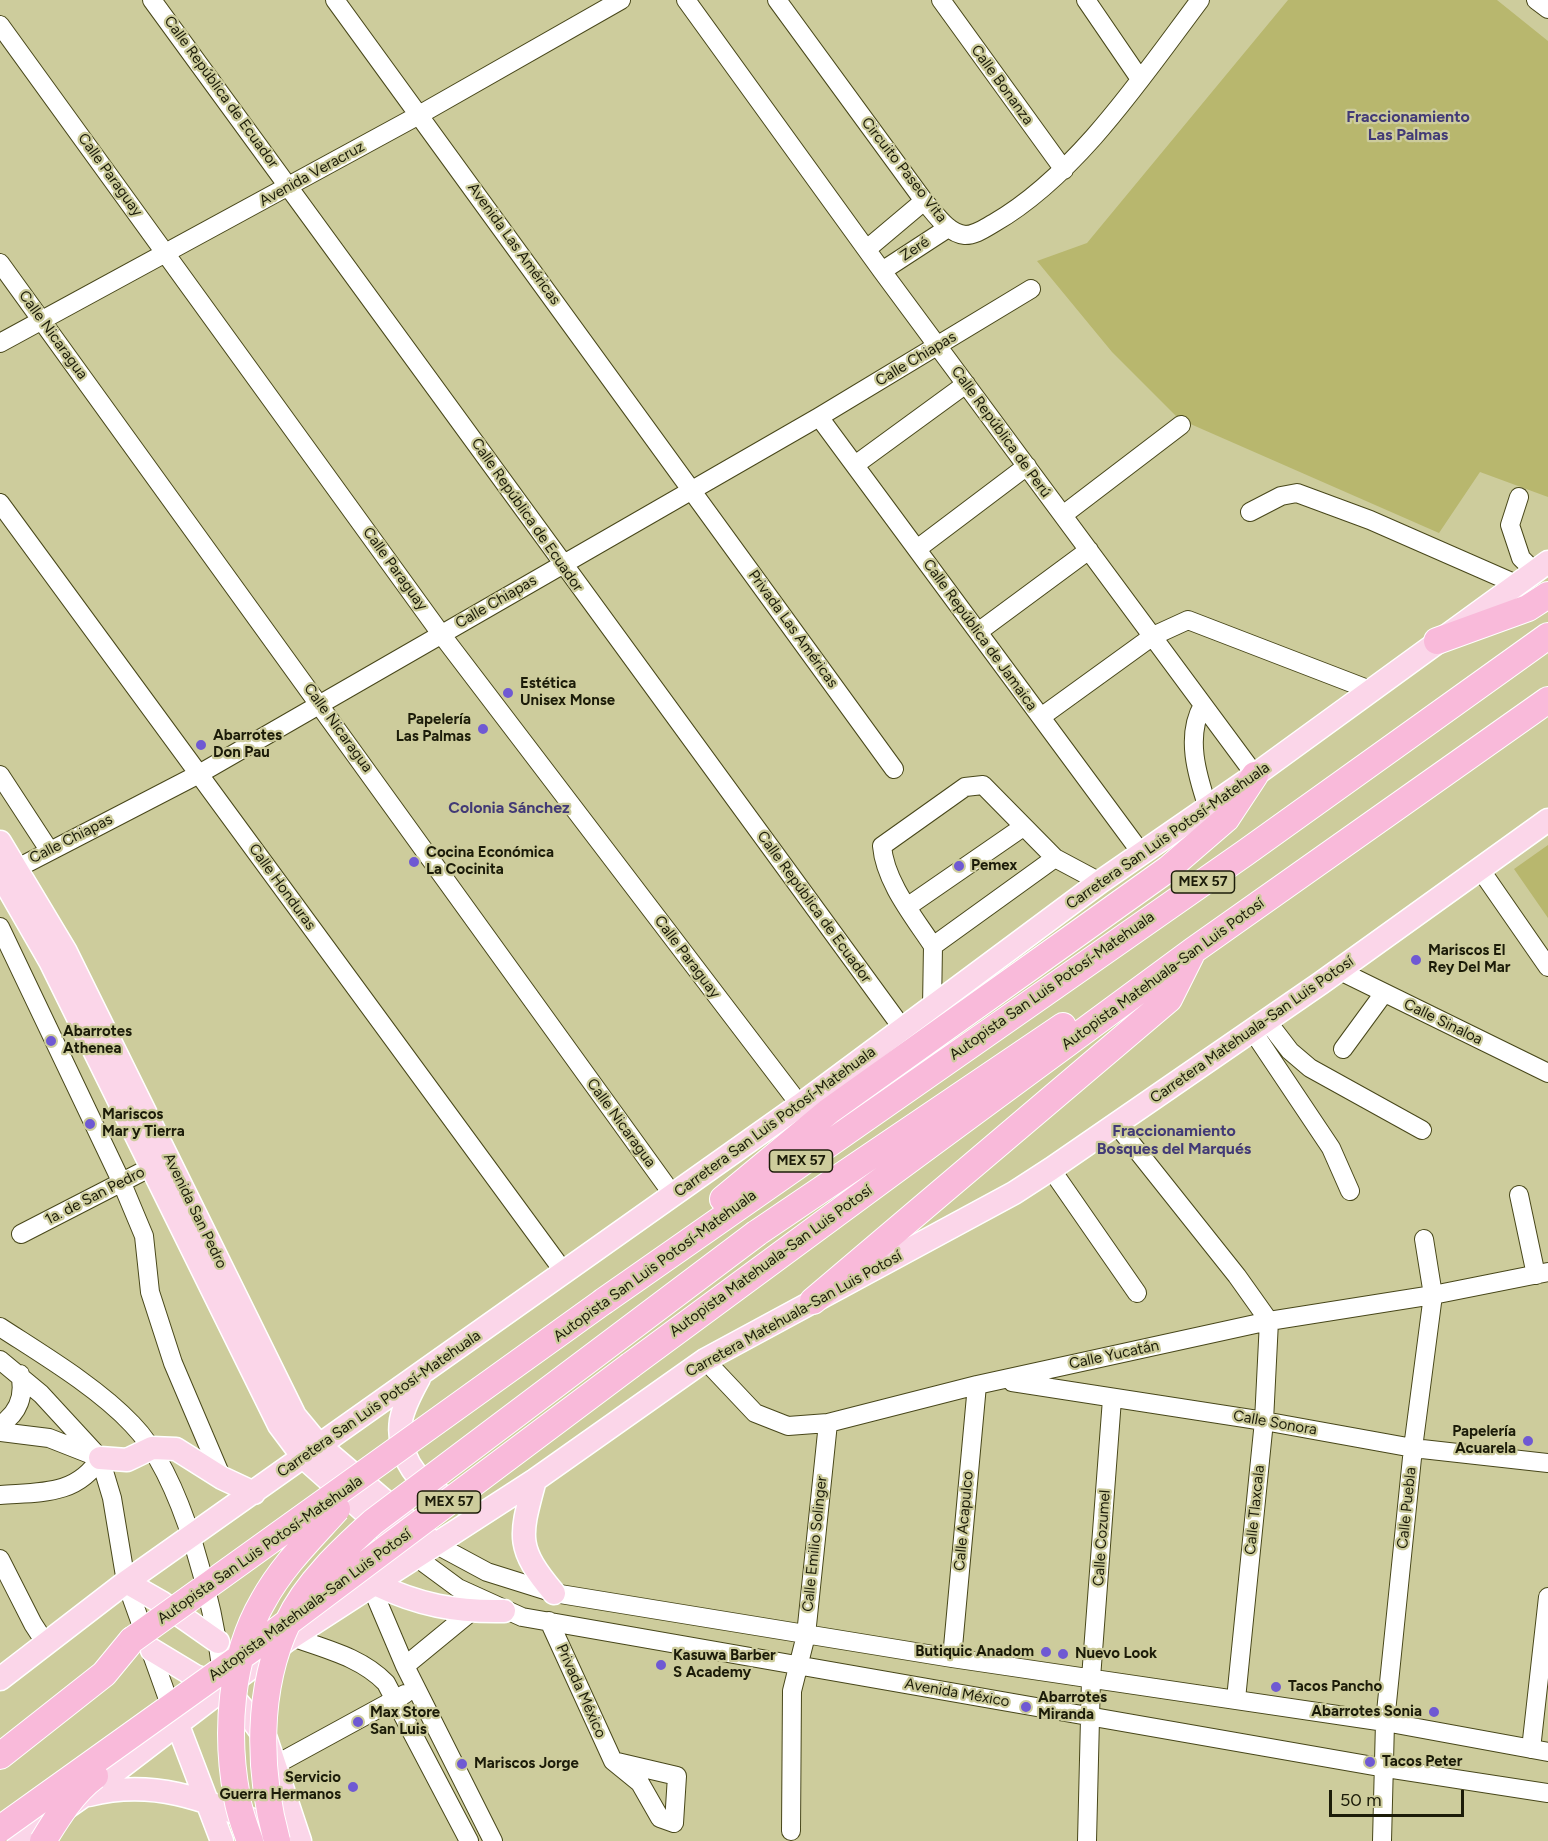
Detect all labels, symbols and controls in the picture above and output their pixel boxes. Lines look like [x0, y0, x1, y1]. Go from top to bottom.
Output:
street label: Calle República de Ecuador [160, 13, 282, 171]
street label: Calle Bonanza [967, 42, 1037, 128]
district label: Fraccionamiento Las Palmas [1346, 107, 1470, 145]
street label: Circuito Paseo Vita [857, 114, 951, 226]
street label: Calle Paraguay [74, 130, 146, 220]
street label: Avenida Veracruz [256, 138, 368, 210]
street label: Avenida Las Américas [464, 180, 564, 308]
street label: Zeré [897, 233, 933, 265]
street label: Calle Nicaragua [15, 287, 91, 383]
street label: Calle Chiapas [872, 328, 960, 390]
street label: Calle República de Perú [947, 363, 1055, 501]
street label: Calle República de Ecuador [467, 435, 587, 595]
street label: Calle Paraguay [359, 524, 431, 614]
street label: Calle República de Jamaica [919, 556, 1041, 714]
street label: Privada Las Américas [744, 567, 842, 691]
street label: Calle Chiapas [452, 572, 540, 632]
place label: Estética Unisex Monse [520, 675, 615, 710]
street label: Calle Nicaragua [300, 680, 376, 776]
marker: Estética Unisex Monse [501, 686, 515, 700]
place label: Papelería Las Palmas [396, 711, 471, 746]
marker: Papelería Las Palmas [476, 722, 490, 736]
place label: Abarrotes Don Pau [213, 727, 282, 762]
marker: Abarrotes Don Pau [194, 738, 208, 752]
street label: Carretera San Luis Potosí-Matehuala [1063, 759, 1273, 913]
district label: Colonia Sánchez [448, 798, 570, 818]
street label: Calle Chiapas [26, 810, 116, 868]
street label: Calle República de Ecuador [753, 828, 875, 986]
street label: Calle Honduras [245, 840, 319, 934]
place label: Cocina Económica La Cocinita [426, 844, 554, 879]
marker: Cocina Económica La Cocinita [407, 855, 421, 869]
place label: Pemex [971, 857, 1017, 875]
marker: Pemex [952, 859, 966, 873]
road number: MEX 57 [1172, 871, 1234, 893]
street label: Autopista Matehuala-San Luis Potosí [1058, 894, 1268, 1054]
street label: Autopista San Luis Potosí-Matehuala [946, 908, 1158, 1064]
street label: Calle Paraguay [650, 912, 724, 1002]
place label: Mariscos El Rey Del Mar [1428, 942, 1510, 977]
street label: Carretera Matehuala-San Luis Potosí [1147, 953, 1357, 1107]
marker: Mariscos El Rey Del Mar [1409, 953, 1423, 967]
street label: Calle Sinaloa [1401, 995, 1485, 1049]
place label: Abarrotes Athenea [63, 1023, 132, 1058]
marker: Abarrotes Athenea [44, 1034, 58, 1048]
street label: Carretera San Luis Potosí-Matehuala [671, 1043, 879, 1201]
street label: Calle Nicaragua [583, 1075, 659, 1171]
place label: Mariscos Mar y Tierra [102, 1106, 185, 1141]
marker: Mariscos Mar y Tierra [83, 1117, 97, 1131]
district label: Fraccionamiento Bosques del Marqués [1097, 1121, 1251, 1159]
street label: Avenida San Pedro [159, 1150, 231, 1272]
road number: MEX 57 [770, 1150, 832, 1172]
street label: 1a. de San Pedro [42, 1163, 148, 1229]
street label: Autopista Matehuala-San Luis Potosí [666, 1181, 876, 1341]
street label: Autopista San Luis Potosí-Matehuala [550, 1186, 760, 1346]
street label: Carretera Matehuala-San Luis Potosí [683, 1247, 905, 1381]
street label: Carretera San Luis Potosí-Matehuala [274, 1327, 484, 1481]
street label: Calle Yucatán [1067, 1337, 1161, 1373]
street label: Calle Sonora [1232, 1407, 1318, 1439]
place label: Papelería Acuarela [1452, 1423, 1516, 1458]
marker: Papelería Acuarela [1521, 1434, 1535, 1448]
street label: Calle Tlaxcala [1241, 1464, 1269, 1556]
street label: Calle Puebla [1394, 1466, 1420, 1550]
street label: Calle Acapulco [951, 1470, 977, 1572]
street label: Autopista San Luis Potosí-Matehuala [154, 1472, 366, 1628]
street label: Calle Emilio Solinger [799, 1475, 831, 1613]
street label: Calle Cozumel [1090, 1489, 1114, 1587]
road number: MEX 57 [418, 1491, 480, 1513]
street label: Autopista Matehuala-San Luis Potosí [205, 1525, 415, 1685]
street label: Privada México [552, 1641, 610, 1741]
place label: Butiquic Anadom [915, 1643, 1034, 1661]
marker: Butiquic Anadom [1039, 1645, 1053, 1659]
place label: Nuevo Look [1075, 1645, 1157, 1663]
place label: Kasuwa Barber S Academy [673, 1647, 776, 1682]
marker: Nuevo Look [1056, 1647, 1070, 1661]
marker: Kasuwa Barber S Academy [654, 1658, 668, 1672]
street label: Avenida México [903, 1675, 1011, 1711]
place label: Tacos Pancho [1288, 1678, 1382, 1696]
marker: Tacos Pancho [1269, 1680, 1283, 1694]
place label: Abarrotes Miranda [1038, 1689, 1107, 1724]
marker: Abarrotes Miranda [1019, 1700, 1033, 1714]
place label: Abarrotes Sonia [1311, 1703, 1422, 1721]
place label: Max Store San Luis [370, 1704, 440, 1739]
marker: Abarrotes Sonia [1427, 1705, 1441, 1719]
marker: Max Store San Luis [351, 1715, 365, 1729]
place label: Tacos Peter [1382, 1753, 1462, 1771]
place label: Mariscos Jorge [474, 1755, 579, 1773]
marker: Tacos Peter [1363, 1755, 1377, 1769]
marker: Mariscos Jorge [455, 1757, 469, 1771]
place label: Servicio Guerra Hermanos [220, 1769, 341, 1804]
scale bar [1332, 1778, 1467, 1816]
marker: Servicio Guerra Hermanos [346, 1780, 360, 1794]
text: 50 m [1340, 1789, 1382, 1811]

